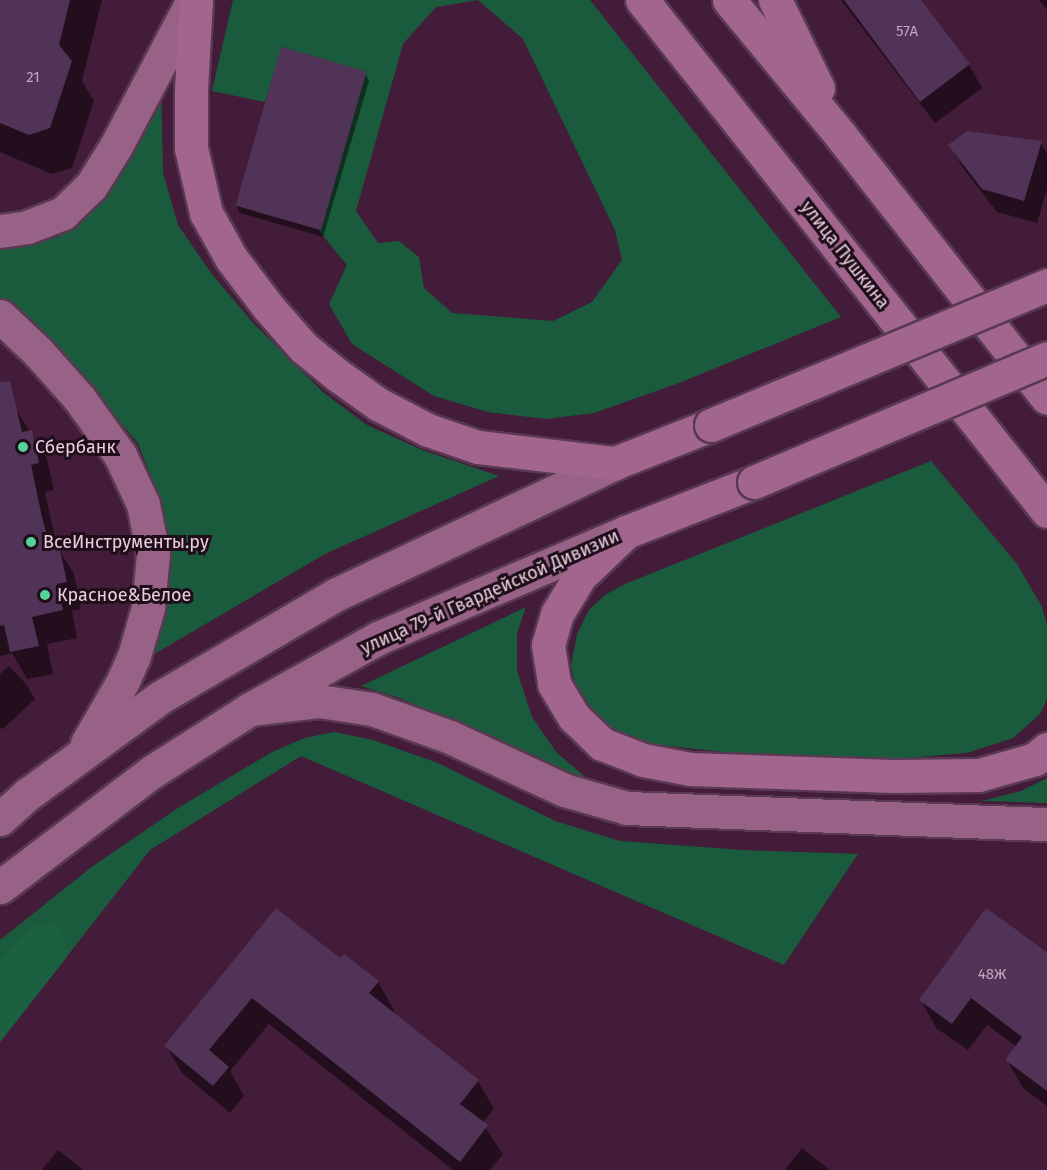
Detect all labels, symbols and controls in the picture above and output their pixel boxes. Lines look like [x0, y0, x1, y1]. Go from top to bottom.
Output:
house number: 57А [896, 23, 918, 41]
house number: 21 [26, 69, 40, 87]
street label: улица Пушкина [796, 197, 894, 313]
place label: Сбербанк [35, 436, 116, 458]
marker: Сбербанк [16, 440, 30, 454]
street label: улица 79-й Гвардейской Дивизии [357, 525, 623, 659]
place label: ВсеИнструменты.ру [43, 531, 209, 553]
marker: ВсеИнструменты.ру [24, 535, 38, 549]
place label: Красное&Белое [57, 584, 191, 606]
marker: Красное&Белое [38, 588, 52, 602]
house number: 48Ж [978, 966, 1006, 984]

